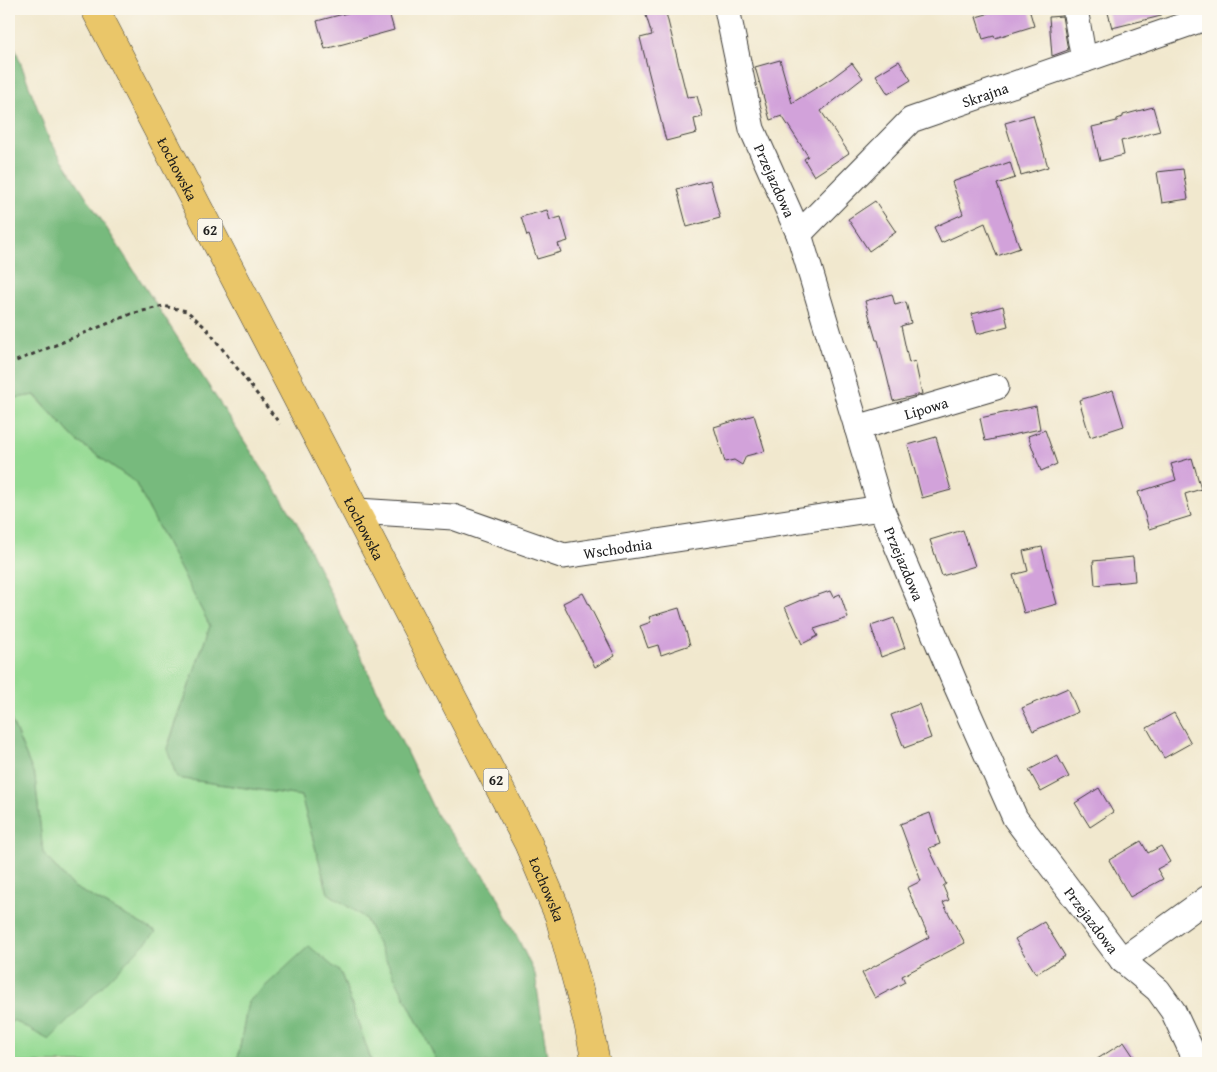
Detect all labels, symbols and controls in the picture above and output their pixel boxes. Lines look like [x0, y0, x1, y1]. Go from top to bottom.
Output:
street label: Skrajna [959, 77, 1011, 112]
street label: Łochowska [153, 133, 203, 204]
street label: Przejazdowa [749, 140, 801, 221]
road number: 62 [198, 218, 222, 242]
street label: Lipowa [902, 391, 950, 424]
street label: Łochowska [339, 493, 390, 563]
street label: Przejazdowa [880, 523, 929, 604]
street label: Wschodnia [582, 532, 653, 563]
road number: 62 [484, 768, 508, 792]
street label: Łochowska [525, 854, 571, 924]
street label: Przejazdowa [1060, 882, 1124, 958]

